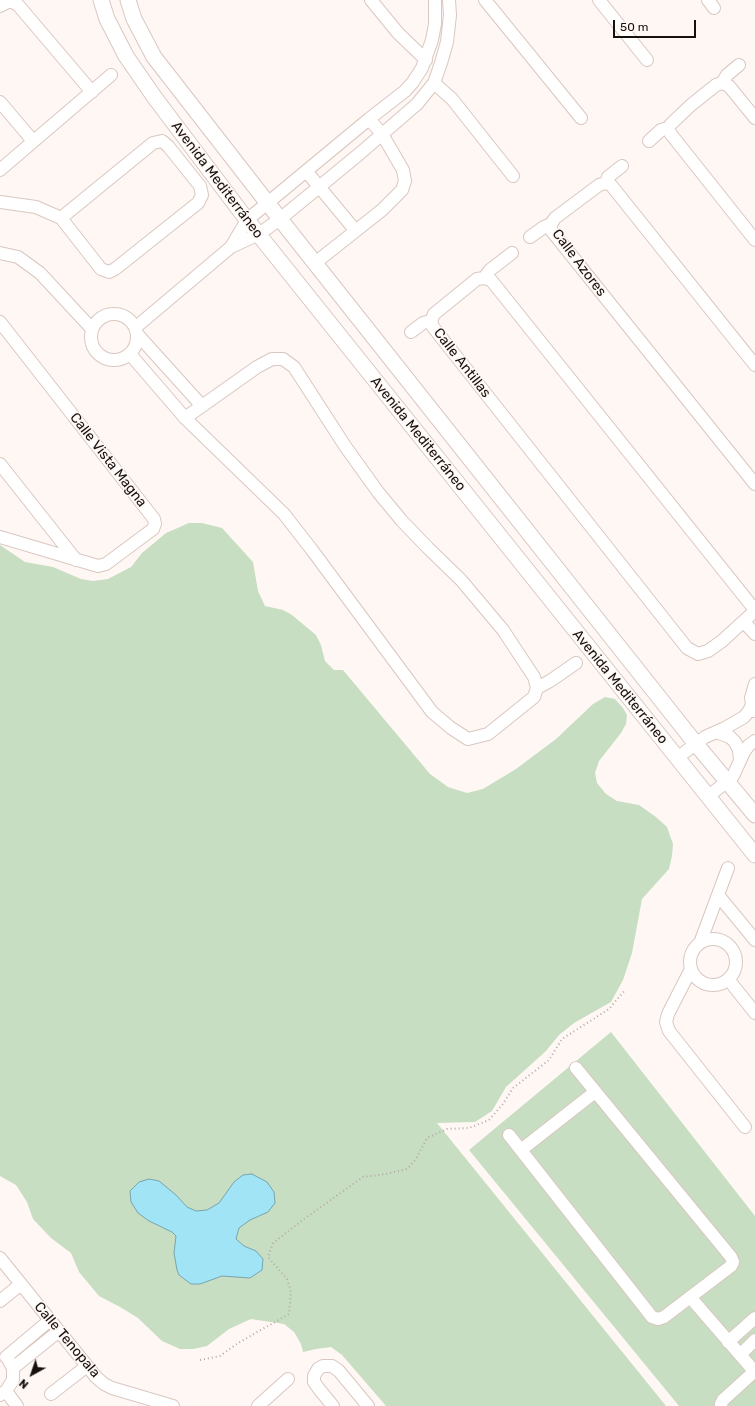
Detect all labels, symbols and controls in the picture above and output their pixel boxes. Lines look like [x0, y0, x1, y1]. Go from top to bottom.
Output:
scale bar [615, 12, 698, 38]
text: 50 m [620, 20, 648, 34]
street label: Avenida Mediterráneo [167, 118, 267, 242]
street label: Calle Azores [548, 226, 610, 300]
street label: Calle Antillas [430, 325, 494, 401]
street label: Avenida Mediterráneo [367, 373, 469, 495]
street label: Calle Vista Magna [66, 410, 150, 510]
street label: Avenida Mediterráneo [569, 626, 671, 748]
street label: Calle Tenopala [31, 1299, 103, 1381]
north arrow [12, 1354, 52, 1394]
text: N [17, 1376, 31, 1391]

